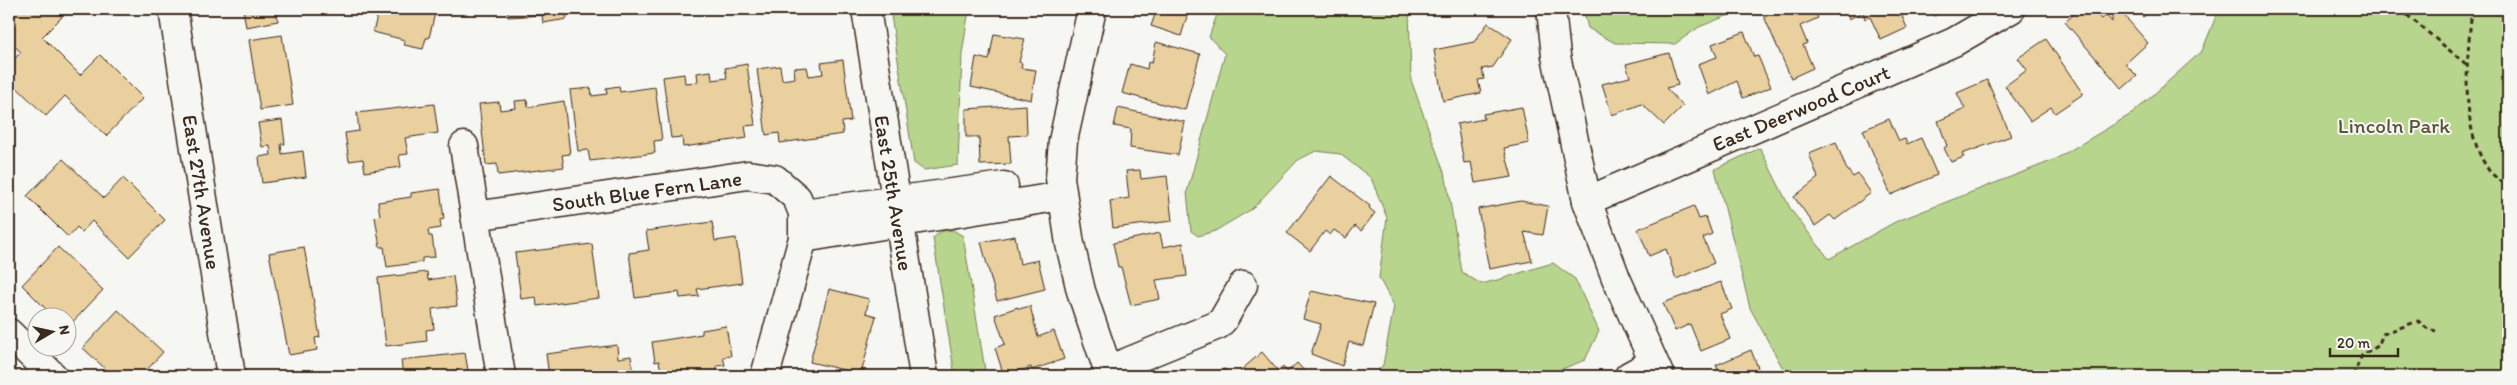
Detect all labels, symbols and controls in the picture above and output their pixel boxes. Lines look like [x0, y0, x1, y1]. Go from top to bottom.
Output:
street label: East Deerwood Court [1708, 59, 1894, 157]
street label: East 27th Avenue [177, 113, 227, 271]
street label: East 25th Avenue [869, 113, 919, 273]
park label: Lincoln Park [2338, 113, 2450, 138]
street label: South Blue Fern Lane [551, 165, 743, 217]
north arrow [28, 308, 78, 358]
text: N [55, 324, 73, 336]
scale bar [2330, 325, 2397, 357]
text: 20 m [2337, 334, 2371, 352]

